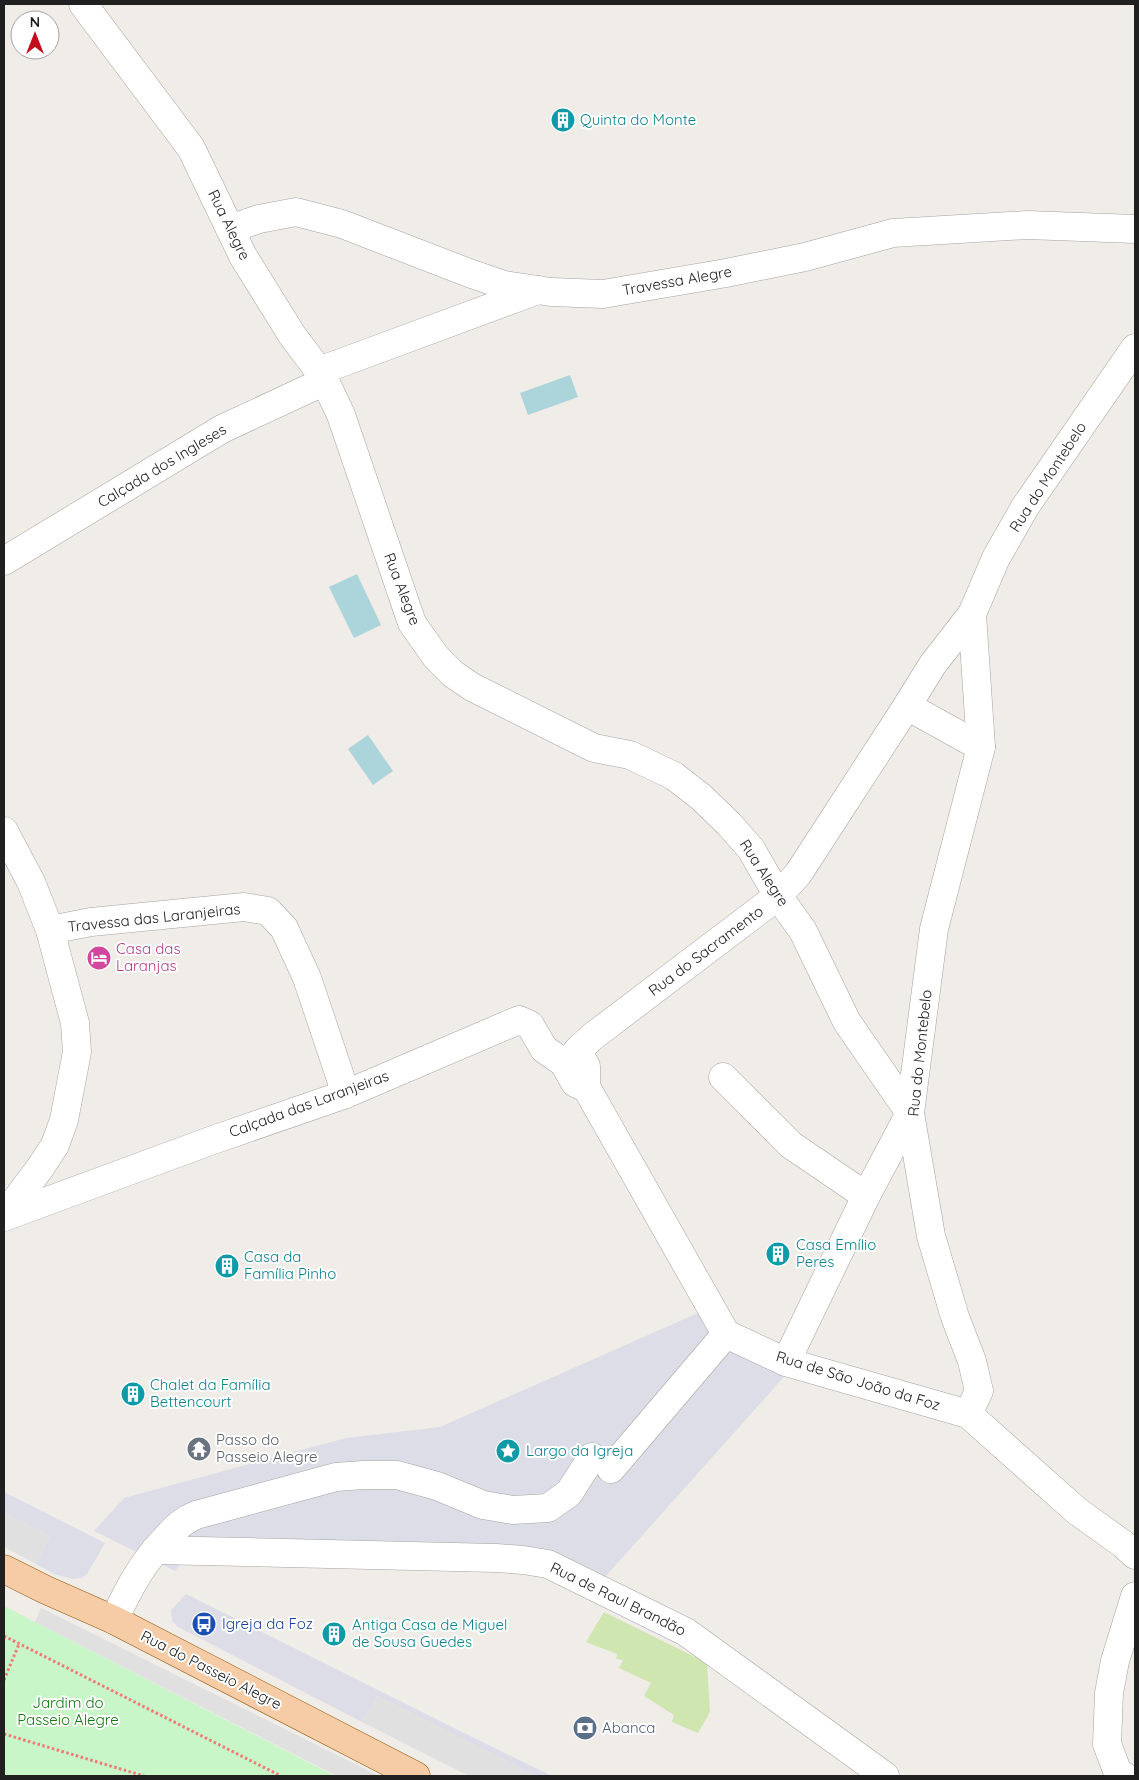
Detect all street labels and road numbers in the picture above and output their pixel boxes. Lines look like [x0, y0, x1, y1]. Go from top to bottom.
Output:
street label: Rua Alegre [204, 186, 255, 263]
street label: Travessa Alegre [621, 262, 733, 300]
street label: Rua do Montebelo [1005, 418, 1090, 535]
street label: Calçada dos Ingleses [94, 420, 230, 512]
street label: Rua Alegre [380, 550, 425, 628]
street label: Rua Alegre [736, 836, 793, 910]
street label: Travessa das Laranjeiras [67, 899, 241, 936]
street label: Rua do Sacramento [645, 901, 767, 1000]
street label: Rua do Montebelo [903, 989, 936, 1117]
street label: Calçada das Laranjeiras [226, 1066, 391, 1141]
street label: Rua de São João da Foz [774, 1347, 942, 1415]
street label: Rua de Raul Brandão [547, 1557, 689, 1640]
street label: Rua do Passeio Alegre [138, 1626, 285, 1713]

